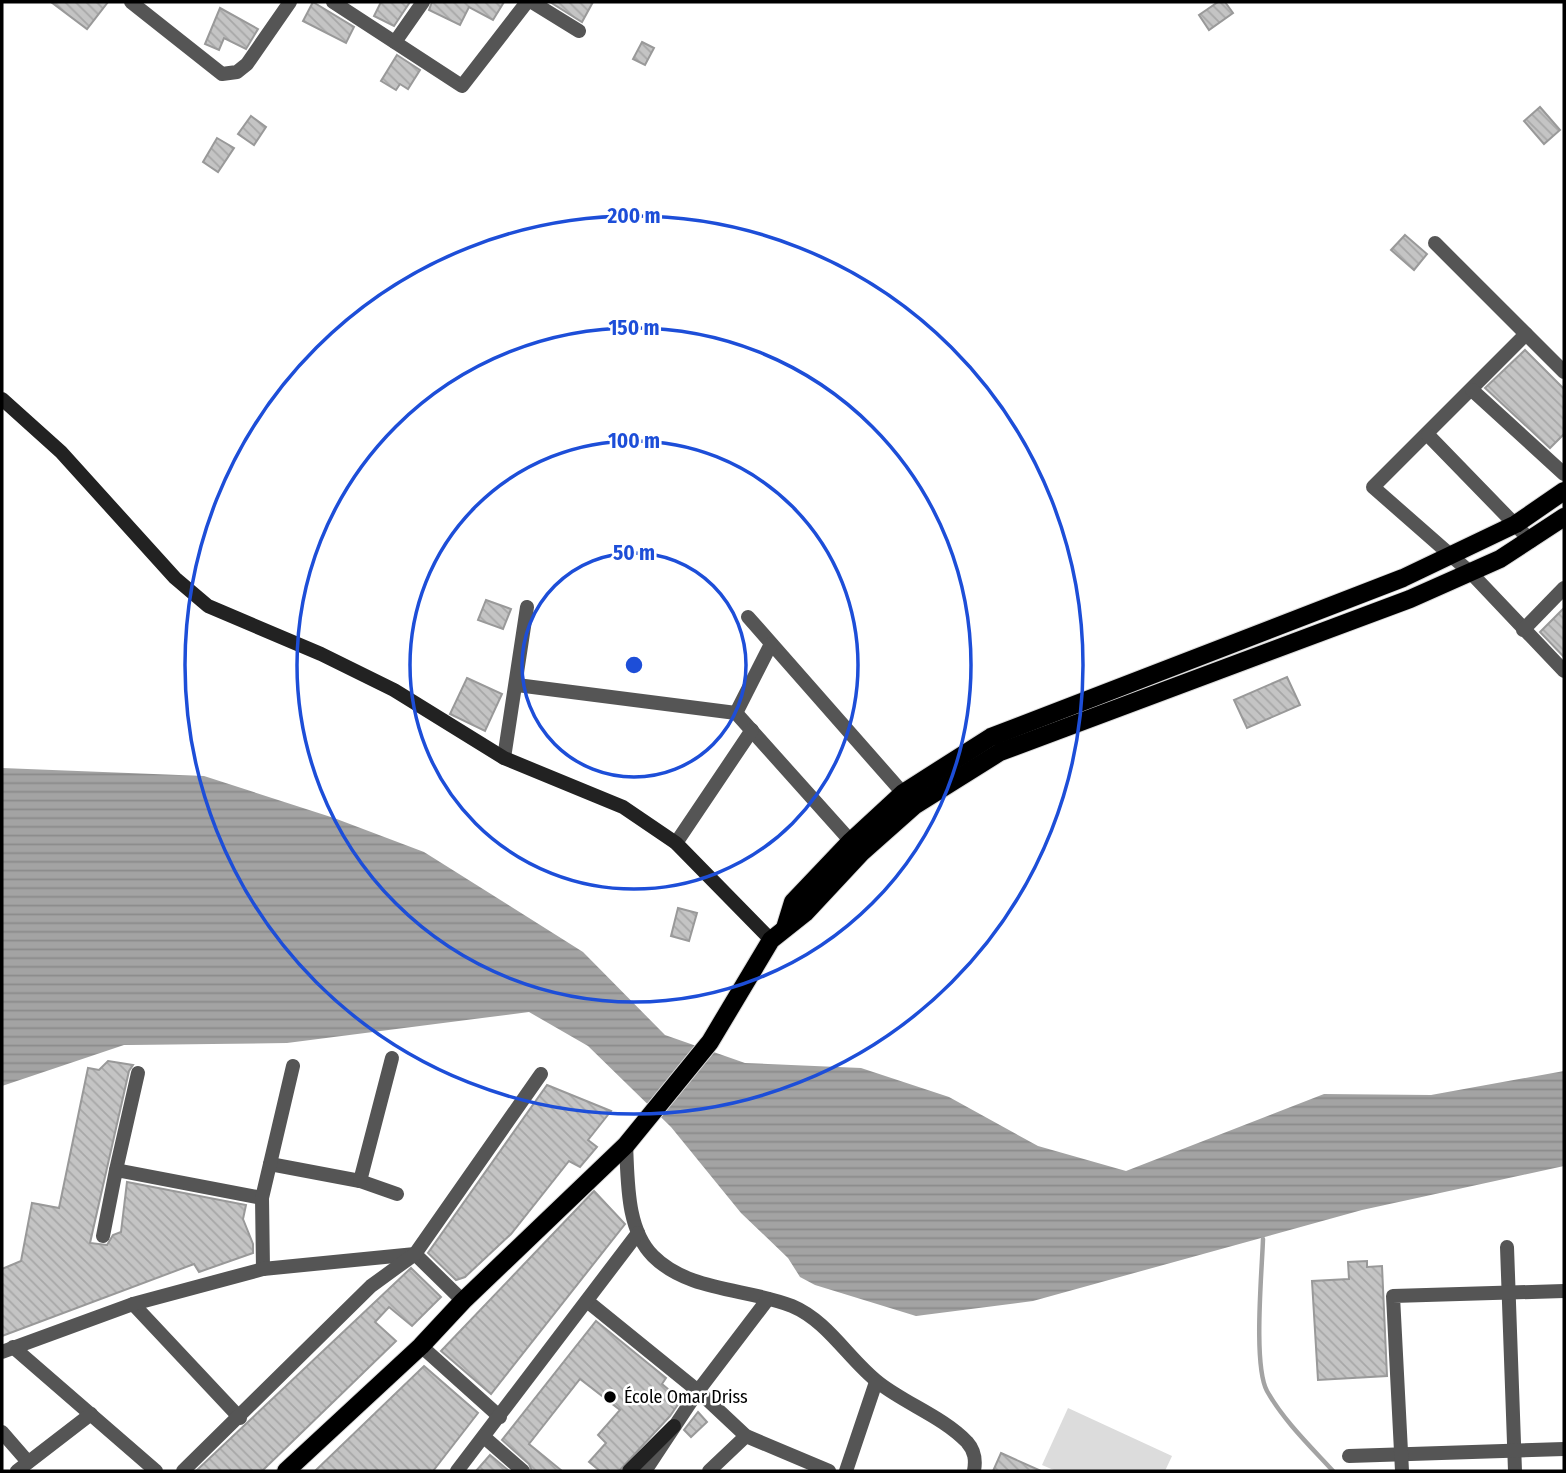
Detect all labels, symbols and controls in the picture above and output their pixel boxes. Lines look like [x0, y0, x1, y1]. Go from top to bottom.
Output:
text: 200 m [606, 203, 661, 229]
text: 150 m [608, 315, 660, 341]
text: 100 m [608, 428, 660, 454]
text: 50 m [613, 540, 655, 566]
centre of rings [622, 653, 646, 677]
place label: École Omar Driss [624, 1385, 748, 1408]
marker: École Omar Driss [602, 1389, 618, 1405]

